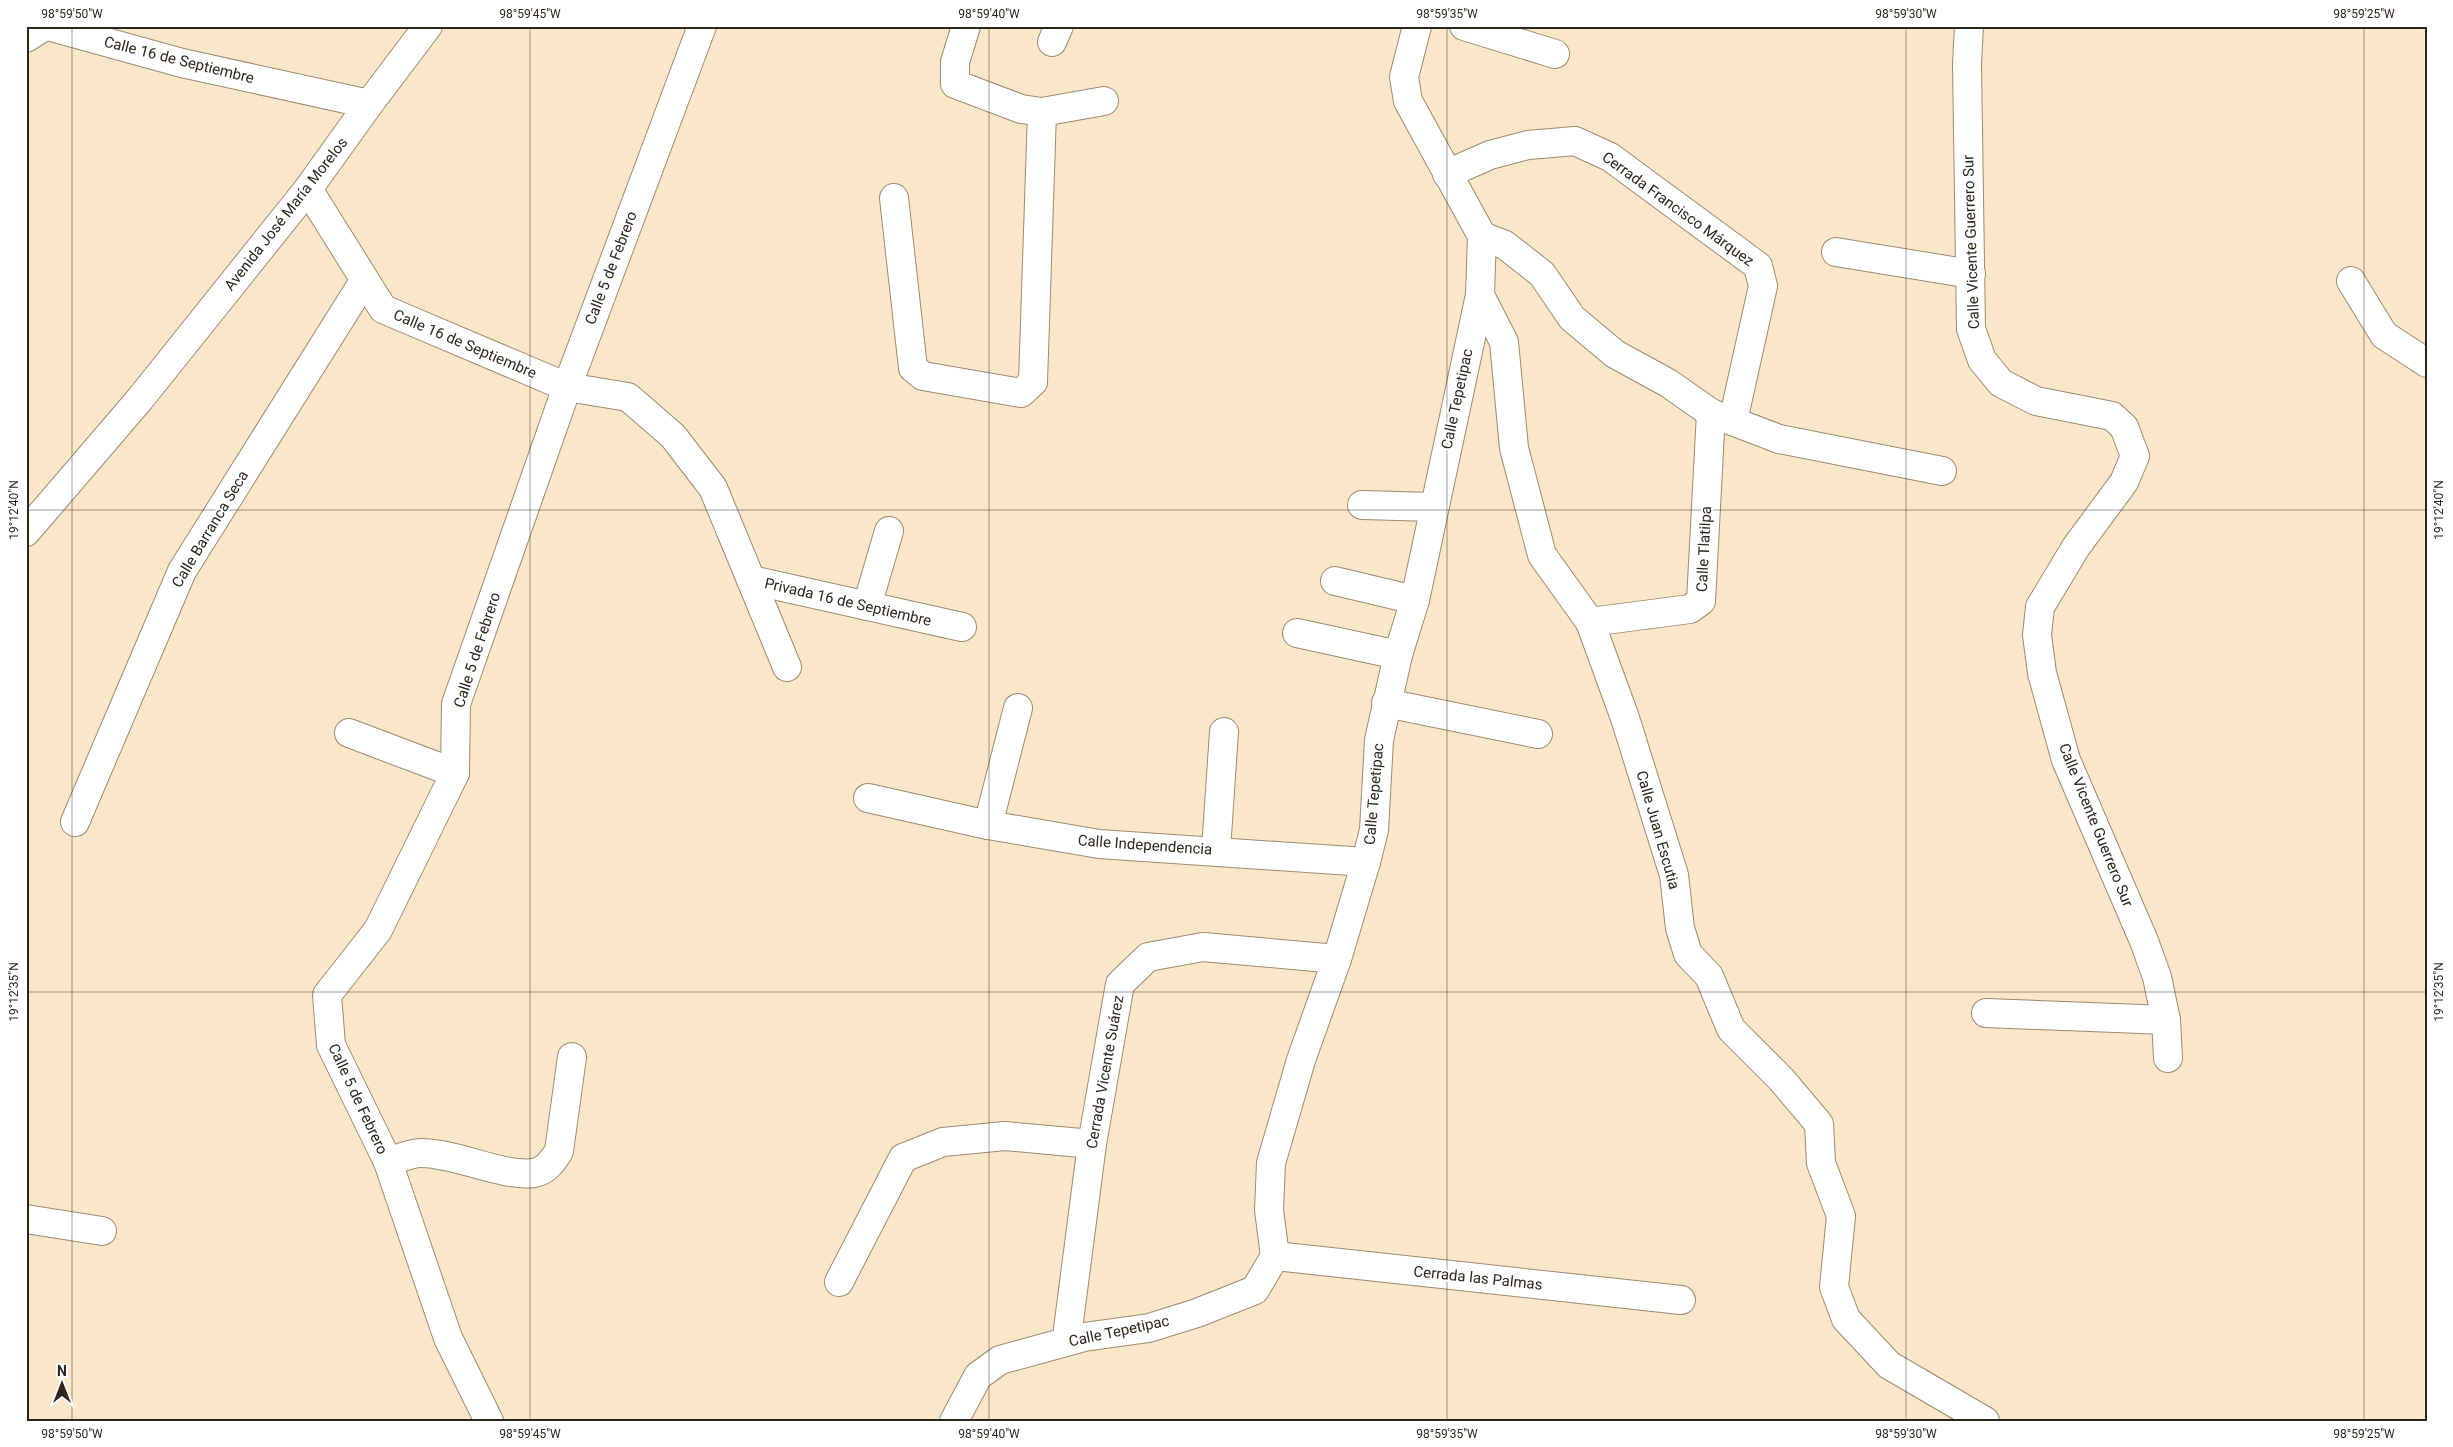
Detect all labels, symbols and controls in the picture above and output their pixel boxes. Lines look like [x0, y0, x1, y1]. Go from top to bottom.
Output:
text: 98°59'50"W [41, 7, 103, 21]
text: 98°59'45"W [499, 7, 561, 21]
text: 98°59'40"W [958, 7, 1020, 21]
text: 98°59'35"W [1416, 7, 1478, 21]
text: 98°59'30"W [1875, 7, 1937, 21]
text: 98°59'25"W [2333, 7, 2395, 21]
street label: Calle 16 de Septiembre [102, 33, 256, 87]
street label: Avenida José María Morelos [221, 134, 351, 294]
street label: Cerrada Francisco Márquez [1599, 148, 1757, 270]
street label: Calle Vicente Guerrero Sur [1959, 154, 1983, 330]
street label: Calle 5 de Febrero [581, 209, 641, 327]
street label: Calle 16 de Septiembre [391, 306, 539, 382]
street label: Calle Tepetipac [1438, 347, 1476, 451]
street label: Calle Barranca Seca [168, 467, 252, 591]
text: 19°12'40"N [7, 480, 21, 540]
text: 19°12'40"N [2432, 480, 2446, 540]
street label: Calle Tlatilpa [1693, 506, 1715, 592]
street label: Privada 16 de Septiembre [763, 574, 933, 630]
street label: Calle 5 de Febrero [450, 590, 504, 710]
street label: Calle Vicente Guerrero Sur [2055, 741, 2137, 909]
street label: Calle Tepetipac [1361, 742, 1387, 846]
street label: Calle Juan Escutia [1632, 769, 1684, 891]
street label: Calle Independencia [1077, 831, 1213, 859]
text: 19°12'35"N [7, 962, 21, 1022]
text: 19°12'35"N [2432, 962, 2446, 1022]
street label: Cerrada Vicente Suárez [1083, 994, 1127, 1150]
street label: Calle 5 de Febrero [324, 1041, 392, 1157]
street label: Cerrada las Palmas [1413, 1262, 1543, 1294]
street label: Calle Tepetipac [1067, 1312, 1171, 1350]
north arrow [38, 1360, 88, 1410]
text: N [57, 1363, 67, 1379]
text: 98°59'50"W [41, 1427, 103, 1441]
text: 98°59'45"W [499, 1427, 561, 1441]
text: 98°59'40"W [958, 1427, 1020, 1441]
text: 98°59'35"W [1416, 1427, 1478, 1441]
text: 98°59'30"W [1875, 1427, 1937, 1441]
text: 98°59'25"W [2333, 1427, 2395, 1441]

